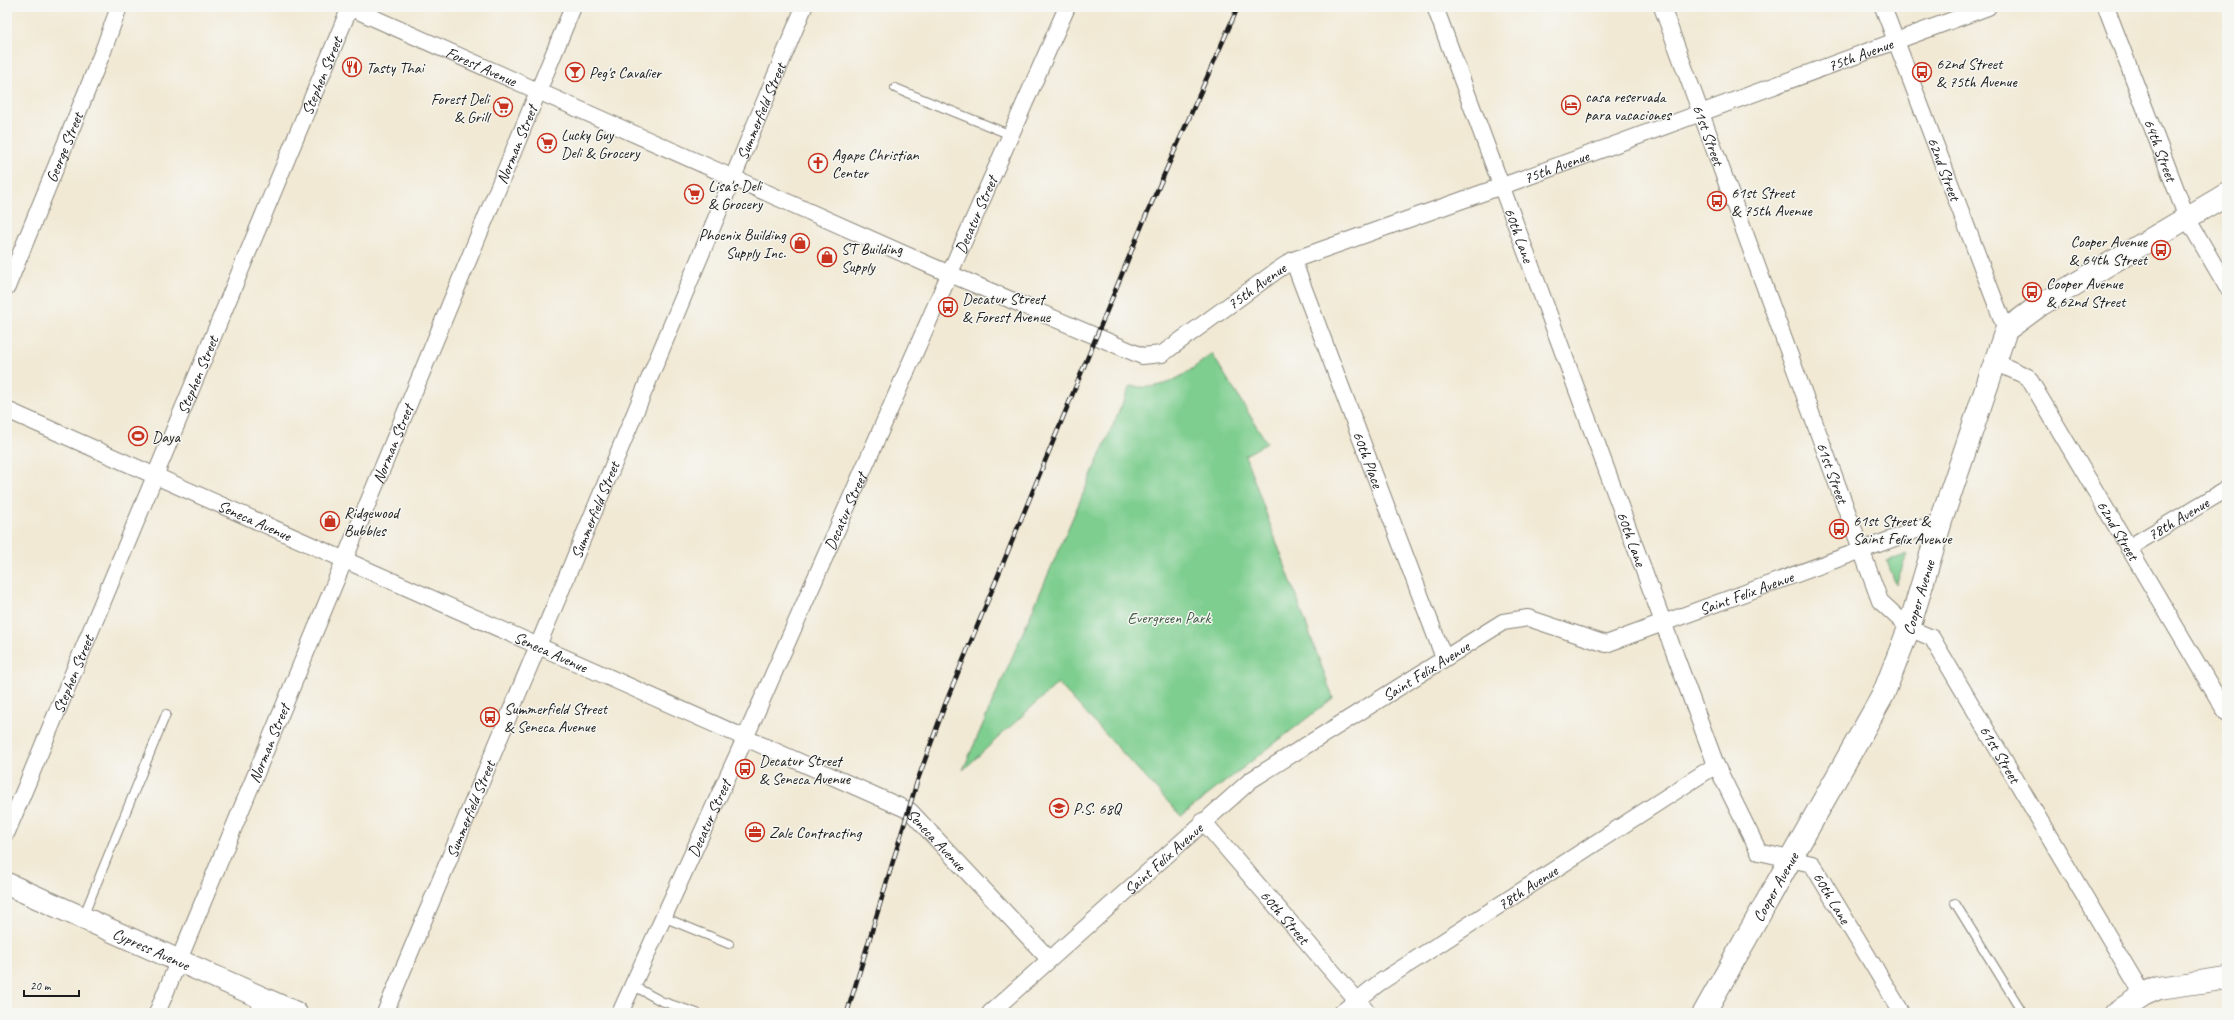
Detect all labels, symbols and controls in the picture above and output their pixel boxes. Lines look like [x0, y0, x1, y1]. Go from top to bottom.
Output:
street label: Stephen Street [297, 33, 348, 118]
street label: 75th Avenue [1825, 33, 1897, 76]
street label: Forest Avenue [443, 42, 521, 92]
place label: 62nd Street & 75th Avenue [1936, 54, 2018, 92]
restaurant icon: Tasty Thai [341, 56, 363, 78]
place label: Tasty Thai [366, 58, 426, 78]
street label: Summerfield Street [733, 58, 791, 163]
bar icon: Peg's Cavalier [564, 61, 586, 83]
bus stop icon: 62nd Street & 75th Avenue [1911, 61, 1933, 83]
place label: Peg's Cavalier [589, 63, 663, 83]
place label: casa reservada para vacaciones [1585, 87, 1672, 125]
place label: Forest Deli & Grill [431, 89, 492, 127]
hotel icon: casa reservada para vacaciones [1560, 94, 1582, 116]
supermarket icon: Forest Deli & Grill [492, 96, 514, 118]
street label: Norman Street [492, 100, 543, 187]
street label: 61st Street [1688, 102, 1729, 170]
street label: George Street [42, 108, 89, 185]
street label: 64th Street [2139, 116, 2182, 186]
place label: Lucky Guy Deli & Grocery [561, 125, 641, 163]
supermarket icon: Lucky Guy Deli & Grocery [536, 132, 558, 154]
street label: 62nd Street [1922, 134, 1965, 205]
place label: Agape Christian Center [832, 145, 920, 183]
street label: 75th Avenue [1521, 146, 1593, 188]
church icon: Agape Christian Center [807, 152, 829, 174]
street label: Decatur Street [951, 171, 1003, 257]
place label: Lisa's Deli & Grocery [708, 176, 764, 214]
supermarket icon: Lisa's Deli & Grocery [683, 183, 705, 205]
place label: 61st Street & 75th Avenue [1731, 183, 1813, 221]
bus stop icon: 61st Street & 75th Avenue [1706, 190, 1728, 212]
street label: 60th Lane [1499, 205, 1538, 267]
place label: Phoenix Building Supply Inc. [698, 225, 787, 263]
shop icon: Phoenix Building Supply Inc. [789, 232, 811, 254]
place label: Cooper Avenue & 64th Street [2069, 232, 2149, 270]
place label: ST Building Supply [841, 239, 903, 277]
bus stop icon: Cooper Avenue & 64th Street [2150, 239, 2172, 261]
shop icon: ST Building Supply [816, 246, 838, 268]
street label: 75th Avenue [1224, 257, 1291, 314]
place label: Cooper Avenue & 62nd Street [2046, 274, 2127, 312]
bus stop icon: Cooper Avenue & 62nd Street [2021, 281, 2043, 303]
place label: Decatur Street & Forest Avenue [962, 289, 1052, 327]
bus stop icon: Decatur Street & Forest Avenue [937, 296, 959, 318]
street label: Stephen Street [173, 332, 224, 417]
street label: Norman Street [368, 399, 419, 486]
sports icon: Daya [127, 425, 149, 447]
place label: Daya [152, 427, 181, 447]
street label: 60th Place [1348, 428, 1388, 492]
street label: 61st Street [1812, 440, 1853, 508]
street label: Summerfield Street [566, 457, 625, 562]
street label: Decatur Street [820, 467, 873, 553]
street label: 78th Avenue [2144, 492, 2214, 545]
street label: Seneca Avenue [215, 496, 296, 547]
street label: 62nd Street [2092, 497, 2144, 566]
place label: Ridgewood Bubbles [344, 503, 401, 541]
street label: 60th Lane [1612, 509, 1651, 571]
shop icon: Ridgewood Bubbles [319, 510, 341, 532]
place label: 61st Street & Saint Felix Avenue [1853, 511, 1953, 549]
bus stop icon: 61st Street & Saint Felix Avenue [1828, 518, 1850, 540]
street label: Cooper Avenue [1898, 556, 1940, 638]
street label: Saint Felix Avenue [1697, 567, 1798, 620]
park label: Evergreen Park [1128, 608, 1212, 628]
street label: Seneca Avenue [511, 627, 592, 678]
street label: Stephen Street [48, 631, 99, 717]
street label: Saint Felix Avenue [1379, 636, 1475, 706]
street label: Norman Street [244, 699, 296, 786]
place label: Summerfield Street & Seneca Avenue [504, 699, 609, 737]
bus stop icon: Summerfield Street & Seneca Avenue [479, 706, 501, 728]
street label: 61st Street [1975, 722, 2025, 788]
place label: Decatur Street & Seneca Avenue [759, 751, 852, 789]
street label: Summerfield Street [442, 756, 501, 861]
bus stop icon: Decatur Street & Seneca Avenue [734, 758, 756, 780]
street label: Decatur Street [683, 774, 737, 860]
school or university icon: P.S. 68Q [1048, 797, 1070, 819]
place label: P.S. 68Q [1073, 799, 1123, 819]
street label: Seneca Avenue [902, 805, 971, 877]
street label: Saint Felix Avenue [1120, 818, 1209, 900]
office icon: Zale Contracting [744, 821, 766, 843]
place label: Zale Contracting [769, 823, 862, 843]
street label: Cooper Avenue [1748, 847, 1804, 925]
street label: 78th Avenue [1494, 860, 1563, 915]
street label: 60th Lane [1808, 868, 1856, 929]
street label: 60th Street [1255, 886, 1314, 950]
street label: Cypress Avenue [109, 924, 194, 976]
scale bar [24, 972, 79, 998]
text: 20 m [30, 978, 52, 994]

